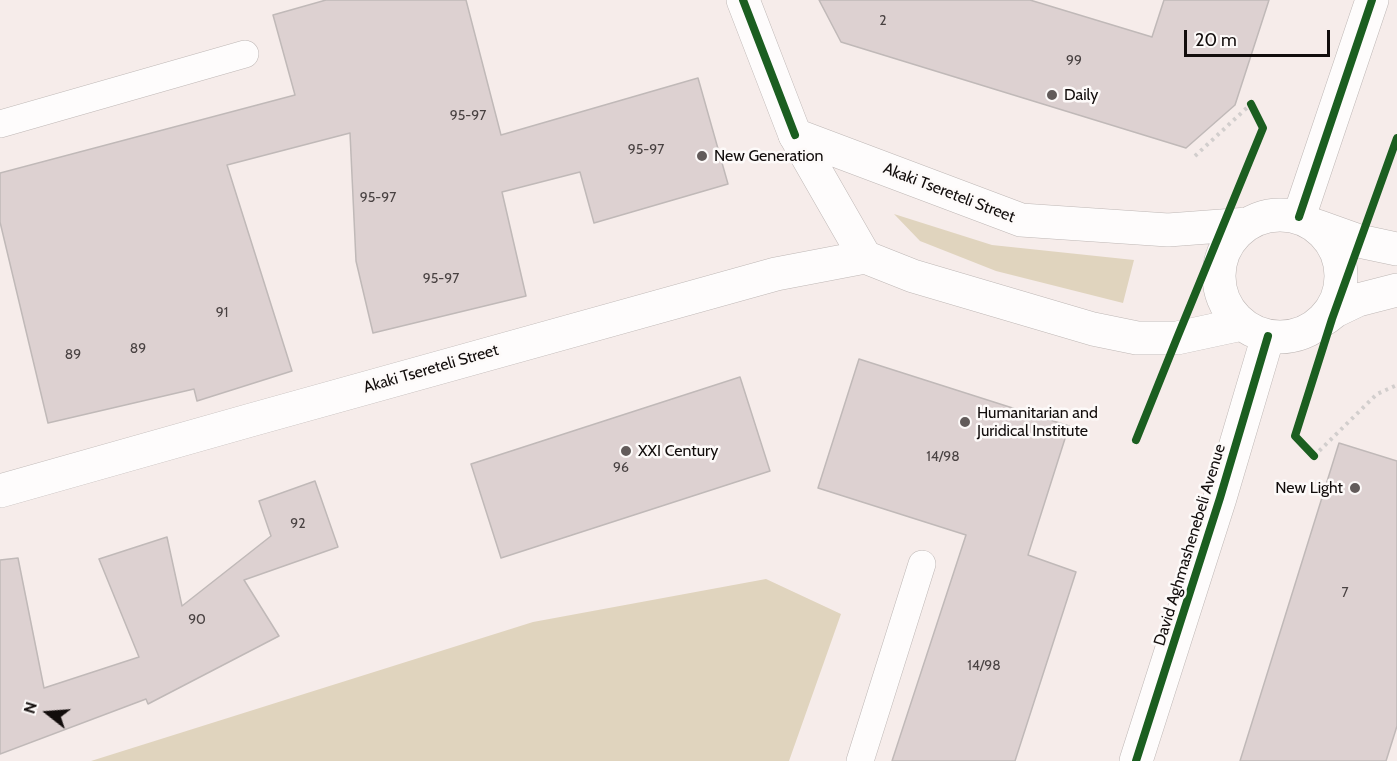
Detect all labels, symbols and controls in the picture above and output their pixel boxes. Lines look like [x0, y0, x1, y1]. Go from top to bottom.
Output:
house number: 2 [879, 13, 887, 29]
scale bar [1187, 18, 1332, 56]
text: 20 m [1195, 29, 1237, 51]
house number: 99 [1066, 53, 1082, 69]
place label: Daily [1064, 85, 1098, 105]
marker: Daily [1045, 88, 1059, 102]
house number: 95-97 [450, 108, 486, 124]
house number: 95-97 [628, 142, 664, 158]
place label: New Generation [714, 146, 823, 166]
marker: New Generation [695, 149, 709, 163]
street label: Akaki Tsereteli Street [880, 159, 1018, 227]
house number: 95-97 [360, 190, 396, 206]
house number: 95-97 [423, 271, 459, 287]
house number: 91 [216, 305, 228, 321]
house number: 89 [130, 341, 146, 357]
street label: Akaki Tsereteli Street [361, 341, 501, 397]
house number: 89 [65, 347, 81, 363]
place label: Humanitarian and Juridical Institute [977, 403, 1098, 441]
marker: Humanitarian and Juridical Institute [958, 415, 972, 429]
place label: XXI Century [638, 441, 718, 461]
street label: David Aghmashenebeli Avenue [1150, 442, 1230, 648]
marker: XXI Century [619, 444, 633, 458]
house number: 14/98 [926, 449, 960, 465]
house number: 96 [613, 460, 629, 476]
place label: New Light [1275, 478, 1343, 498]
marker: New Light [1348, 481, 1362, 495]
house number: 92 [290, 516, 306, 532]
house number: 7 [1341, 585, 1349, 601]
house number: 90 [188, 612, 206, 628]
house number: 14/98 [967, 658, 1001, 674]
north arrow [18, 683, 78, 743]
text: N [20, 699, 41, 716]

